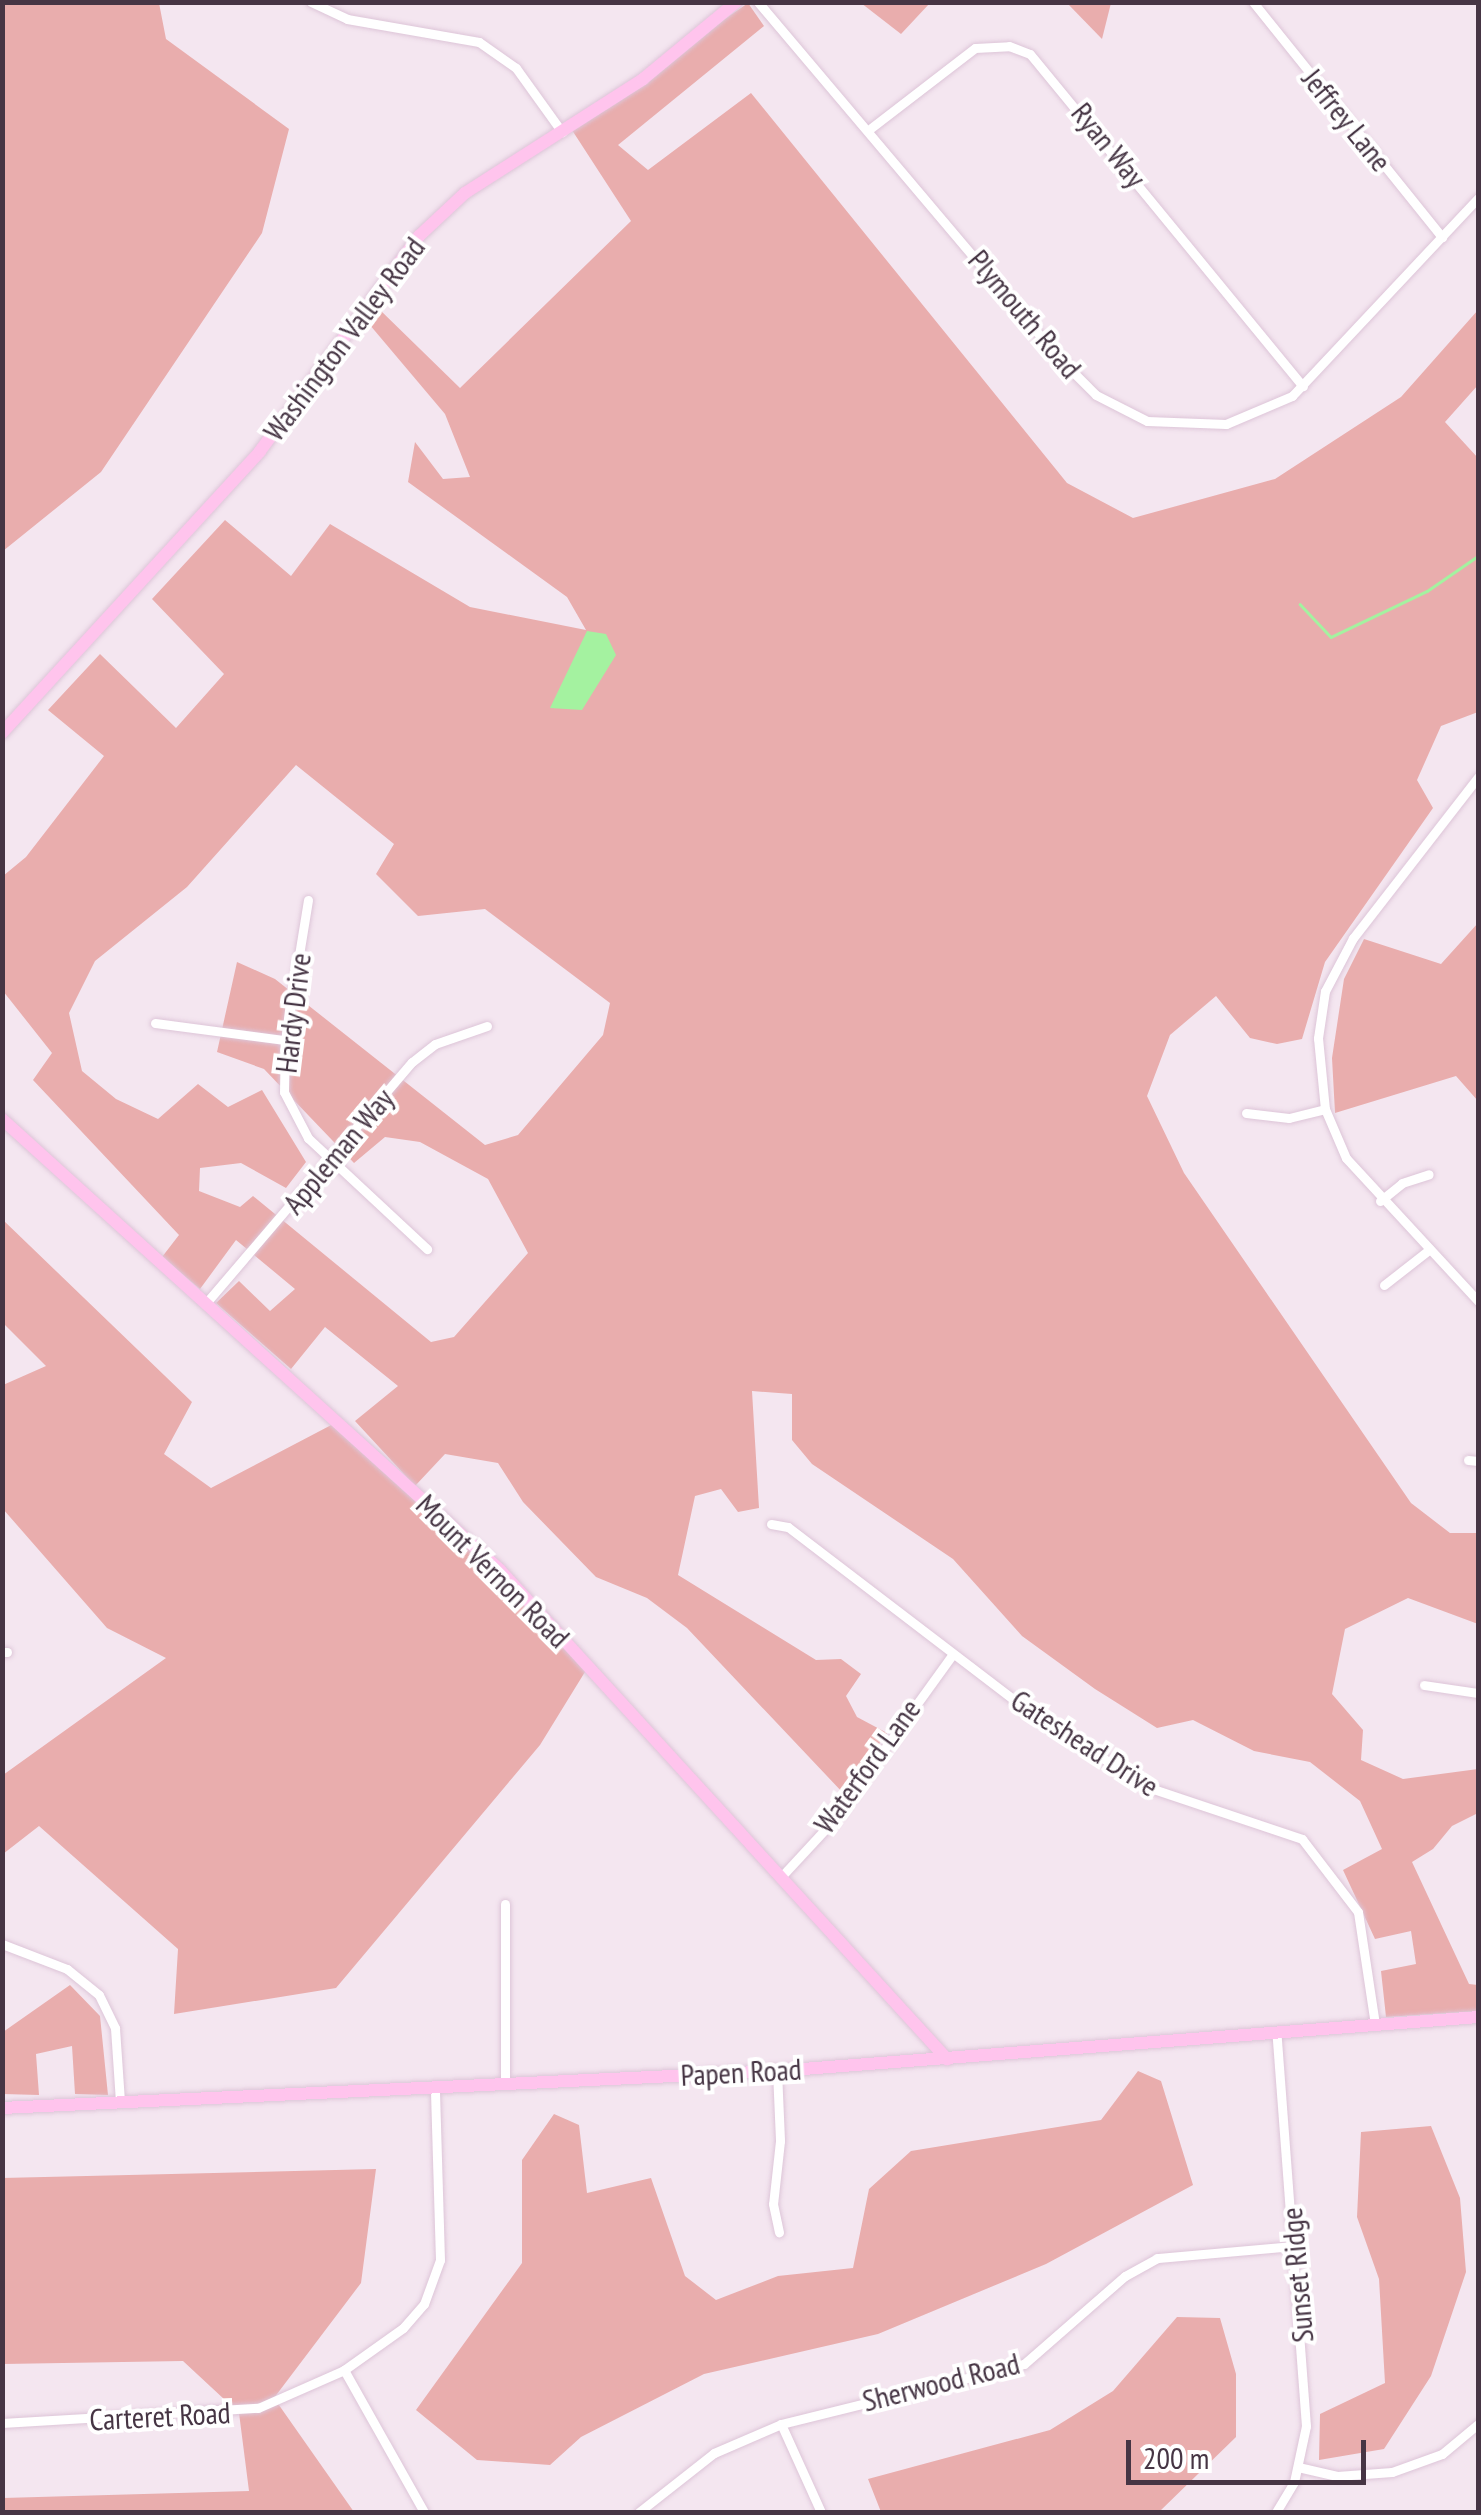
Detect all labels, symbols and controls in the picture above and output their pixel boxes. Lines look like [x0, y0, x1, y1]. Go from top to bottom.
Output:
street label: Jeffrey Lane [1295, 61, 1399, 179]
street label: Ryan Way [1064, 95, 1154, 195]
street label: Washington Valley Road [255, 230, 433, 448]
street label: Plymouth Road [961, 243, 1089, 385]
street label: Hardy Drive [268, 951, 318, 1075]
street label: Appleman Way [275, 1081, 401, 1221]
street label: Mount Vernon Road [409, 1487, 577, 1655]
street label: Gateshead Drive [1004, 1682, 1166, 1804]
street label: Waterford Lane [806, 1692, 928, 1840]
street label: Papen Road [680, 2051, 802, 2093]
street label: Sunset Ridge [1273, 2206, 1321, 2344]
street label: Sherwood Road [859, 2345, 1023, 2419]
street label: Carteret Road [89, 2394, 231, 2438]
scale bar [1131, 2420, 1371, 2482]
text: 200 m [1143, 2438, 1209, 2477]

